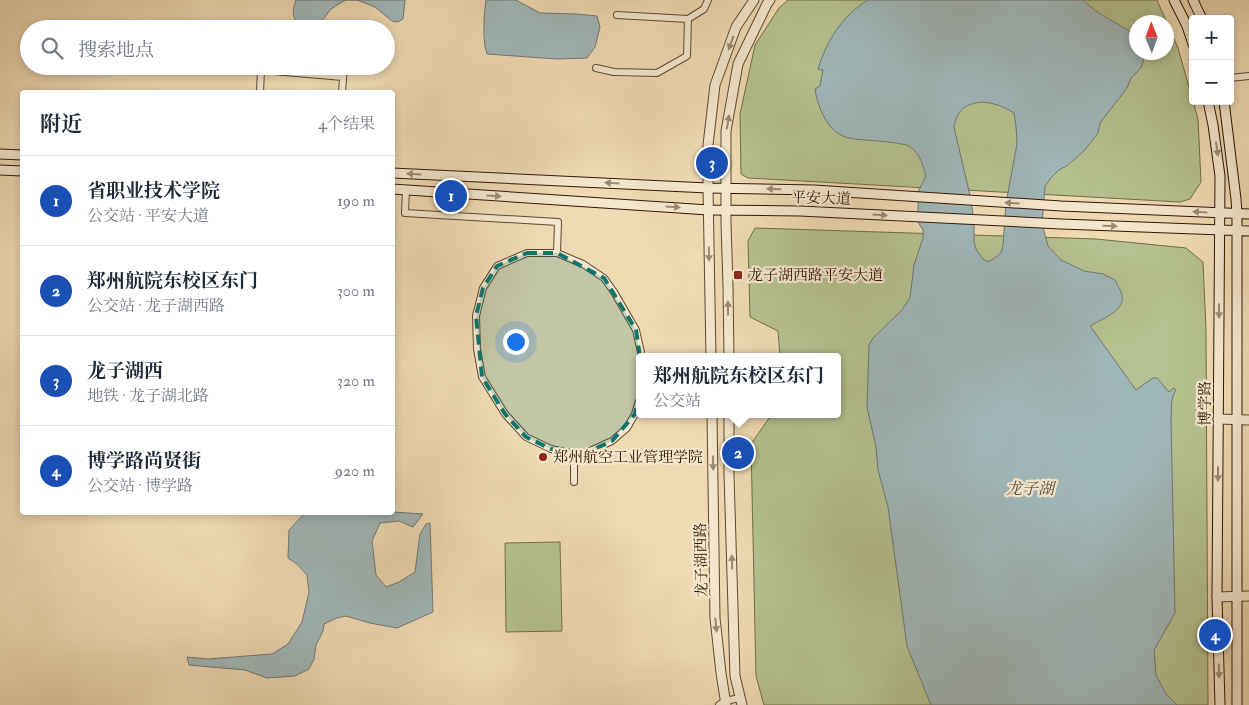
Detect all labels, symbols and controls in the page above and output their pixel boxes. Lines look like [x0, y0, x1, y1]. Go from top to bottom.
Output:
north arrow [1129, 15, 1174, 60]
map controls [1189, 15, 1234, 105]
button: + [1189, 15, 1234, 60]
search box [20, 20, 395, 75]
icon: search [38, 34, 66, 62]
one-way arrow [727, 35, 734, 50]
text: 搜索地点 [78, 38, 154, 62]
button: − [1189, 60, 1234, 105]
text: 附近 [40, 111, 82, 138]
one-way arrow [724, 113, 732, 129]
text: 4个结果 [318, 114, 375, 134]
one-way arrow [1213, 142, 1221, 158]
pin: 3 [696, 144, 728, 182]
one-way arrow [406, 169, 422, 177]
pin: 1 [435, 177, 467, 215]
text: 省职业技术学院 [87, 179, 220, 203]
one-way arrow [603, 179, 619, 187]
one-way arrow [766, 185, 782, 193]
street label: 平安大道 [791, 188, 851, 209]
text: 1 [53, 191, 59, 211]
text: 190 m [337, 191, 375, 211]
one-way arrow [486, 192, 502, 200]
one-way arrow [1004, 199, 1020, 207]
one-way arrow [665, 204, 681, 212]
text: 公交站 · 平安大道 [87, 206, 209, 226]
one-way arrow [1192, 208, 1208, 216]
one-way arrow [872, 211, 888, 219]
one-way arrow [1102, 222, 1118, 230]
one-way arrow [705, 246, 713, 262]
place label: 龙子湖西路平安大道 [748, 266, 883, 285]
text: 郑州航院东校区东门 [87, 269, 258, 293]
marker: 龙子湖西路平安大道 [732, 269, 744, 281]
text: 2 [52, 281, 60, 301]
text: 300 m [337, 281, 375, 301]
text: 公交站 · 龙子湖西路 [87, 296, 225, 316]
one-way arrow [724, 300, 732, 316]
one-way arrow [1215, 304, 1223, 320]
your location [503, 329, 529, 355]
popup [636, 353, 841, 418]
text: 龙子湖西 [87, 359, 163, 383]
text: 郑州航院东校区东门 [653, 364, 824, 388]
text: 3 [53, 371, 59, 391]
text: 320 m [337, 371, 375, 391]
street label: 博学路 [1196, 380, 1215, 426]
text: 地铁 · 龙子湖北路 [87, 386, 209, 406]
text: 公交站 [653, 391, 701, 411]
pin: 2 [722, 434, 754, 472]
place label: 郑州航空工业管理学院 [553, 448, 703, 467]
text: 博学路尚贤街 [87, 449, 201, 473]
marker: 郑州航空工业管理学院 [537, 451, 549, 463]
one-way arrow [709, 455, 717, 471]
text: 4 [52, 461, 60, 481]
text: 920 m [335, 461, 375, 481]
one-way arrow [1214, 466, 1222, 482]
text: 公交站 · 博学路 [87, 476, 193, 496]
water label: 龙子湖 [1006, 479, 1057, 499]
street label: 龙子湖西路 [691, 522, 712, 598]
one-way arrow [728, 554, 736, 570]
pin: 4 [1199, 616, 1231, 654]
one-way arrow [712, 618, 720, 634]
one-way arrow [1215, 664, 1223, 680]

